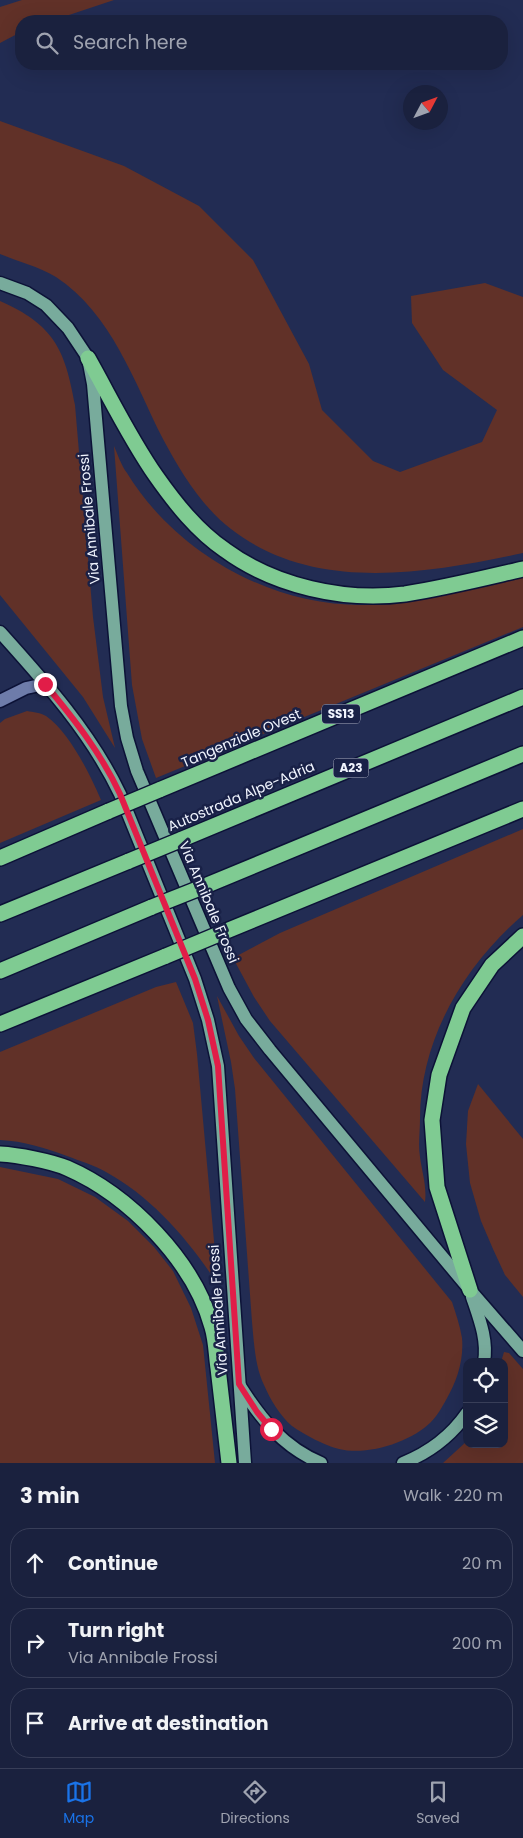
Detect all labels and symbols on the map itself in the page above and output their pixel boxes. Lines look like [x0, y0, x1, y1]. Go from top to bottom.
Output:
north arrow [403, 85, 448, 130]
street label: Via Annibale Frossi [73, 453, 105, 585]
route end [34, 673, 57, 696]
street label: Tangenziale Ovest [178, 704, 304, 772]
road number: SS13 [322, 704, 360, 724]
street label: Autostrada Alpe-Adria [164, 756, 318, 836]
road number: A23 [334, 758, 368, 778]
street label: Via Annibale Frossi [174, 838, 244, 966]
street label: Via Annibale Frossi [203, 1244, 233, 1376]
route start [260, 1418, 283, 1441]

